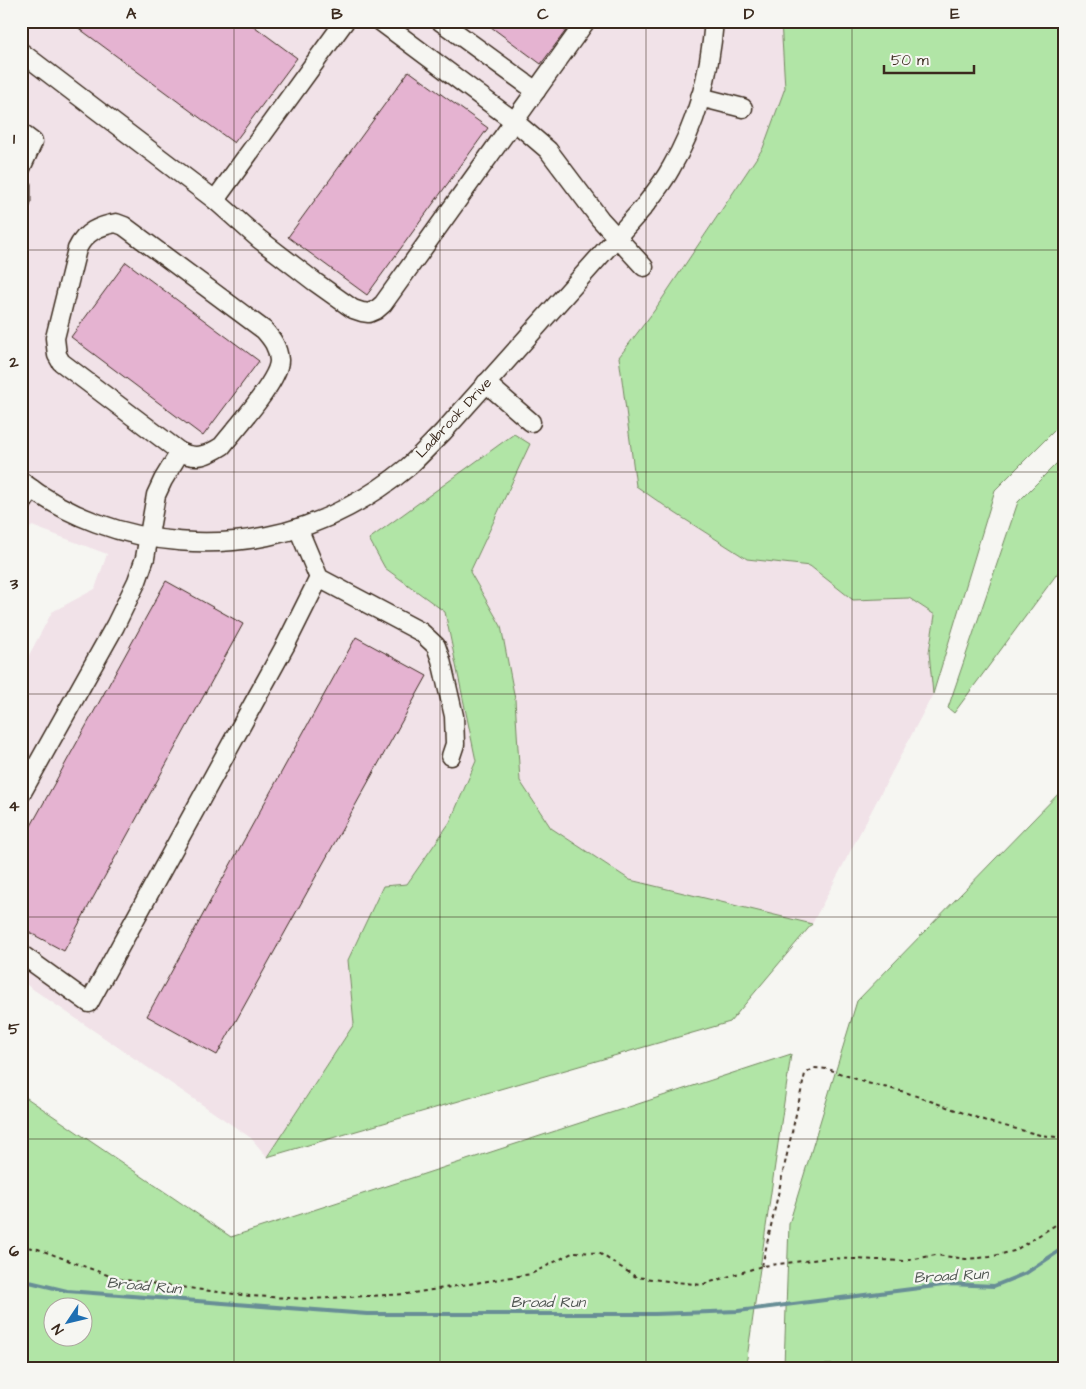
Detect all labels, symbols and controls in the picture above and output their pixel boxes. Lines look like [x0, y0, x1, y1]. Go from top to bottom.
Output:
text: A [126, 3, 137, 25]
text: B [331, 3, 343, 25]
text: C [537, 3, 549, 25]
text: D [744, 3, 755, 25]
text: E [950, 3, 960, 25]
scale bar [884, 42, 974, 74]
text: 50 m [891, 50, 929, 71]
text: 1 [13, 128, 16, 150]
text: 2 [8, 351, 19, 373]
street label: Ladbrook Drive [411, 373, 497, 463]
text: 3 [9, 573, 19, 595]
text: 4 [9, 795, 20, 817]
text: 5 [8, 1018, 20, 1040]
text: 6 [9, 1240, 19, 1262]
water label: Broad Run [913, 1263, 990, 1288]
water label: Broad Run [106, 1272, 184, 1300]
water label: Broad Run [511, 1292, 587, 1313]
north arrow [42, 1296, 92, 1346]
text: N [47, 1319, 69, 1338]

